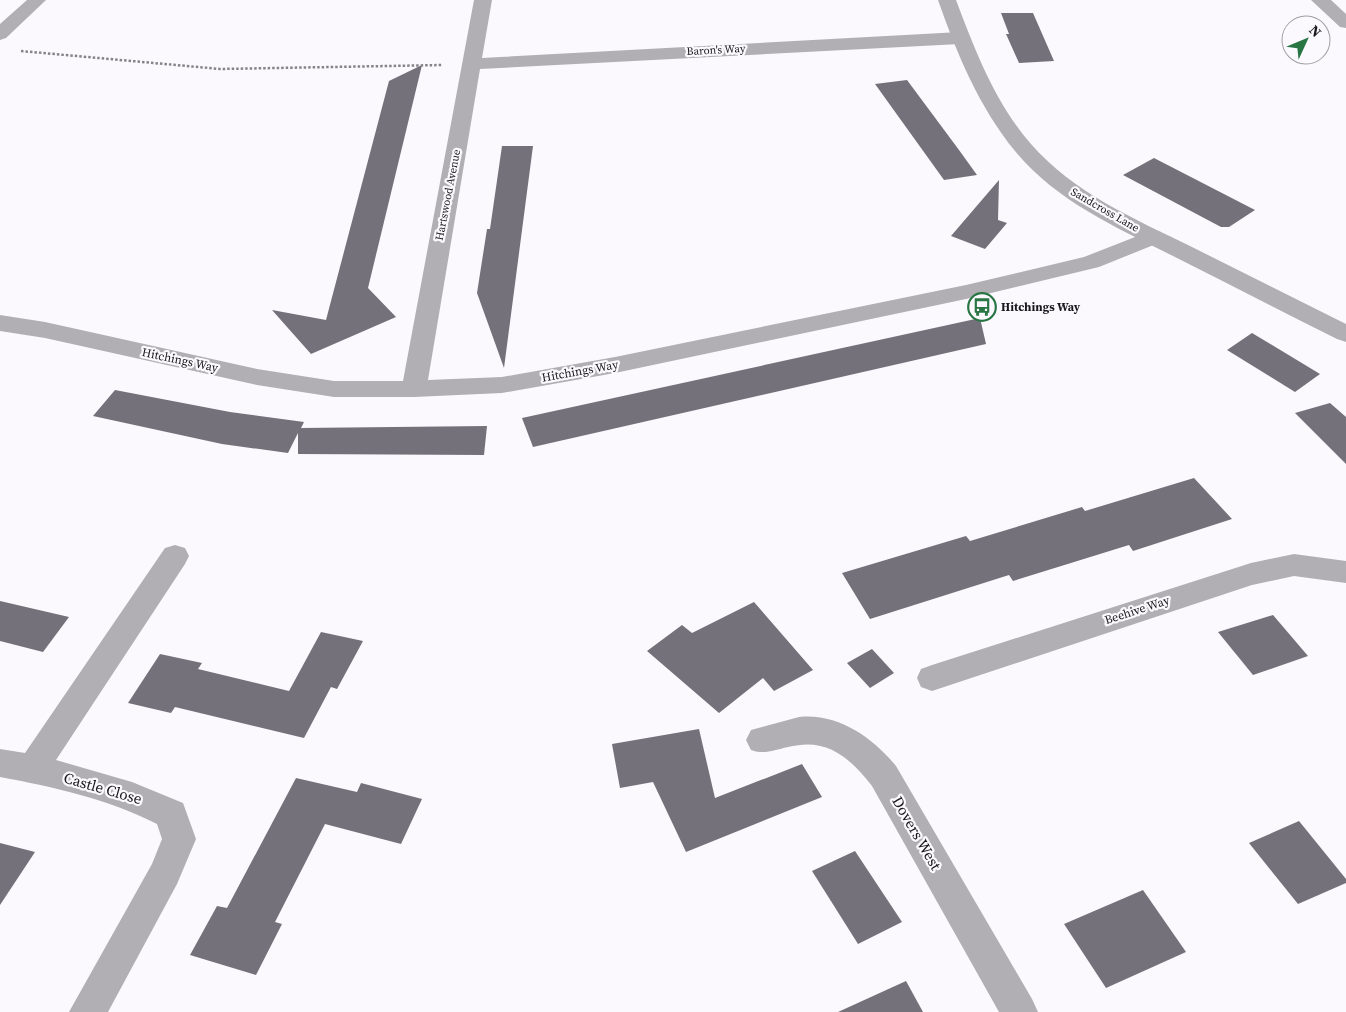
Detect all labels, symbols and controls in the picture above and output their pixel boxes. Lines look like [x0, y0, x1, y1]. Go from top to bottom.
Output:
north arrow [1281, 15, 1331, 65]
text: N [1305, 20, 1326, 42]
street label: Baron's Way [686, 41, 746, 59]
street label: Hartswood Avenue [432, 148, 464, 242]
street label: Sandcross Lane [1068, 184, 1142, 236]
bus stop icon: Hitchings Way [967, 292, 997, 322]
place label: Hitchings Way [1001, 299, 1081, 315]
street label: Hitchings Way [140, 344, 220, 376]
street label: Hitchings Way [540, 356, 620, 386]
street label: Beehive Way [1102, 592, 1172, 628]
street label: Castle Close [61, 767, 145, 809]
street label: Dovers West [887, 792, 947, 874]

